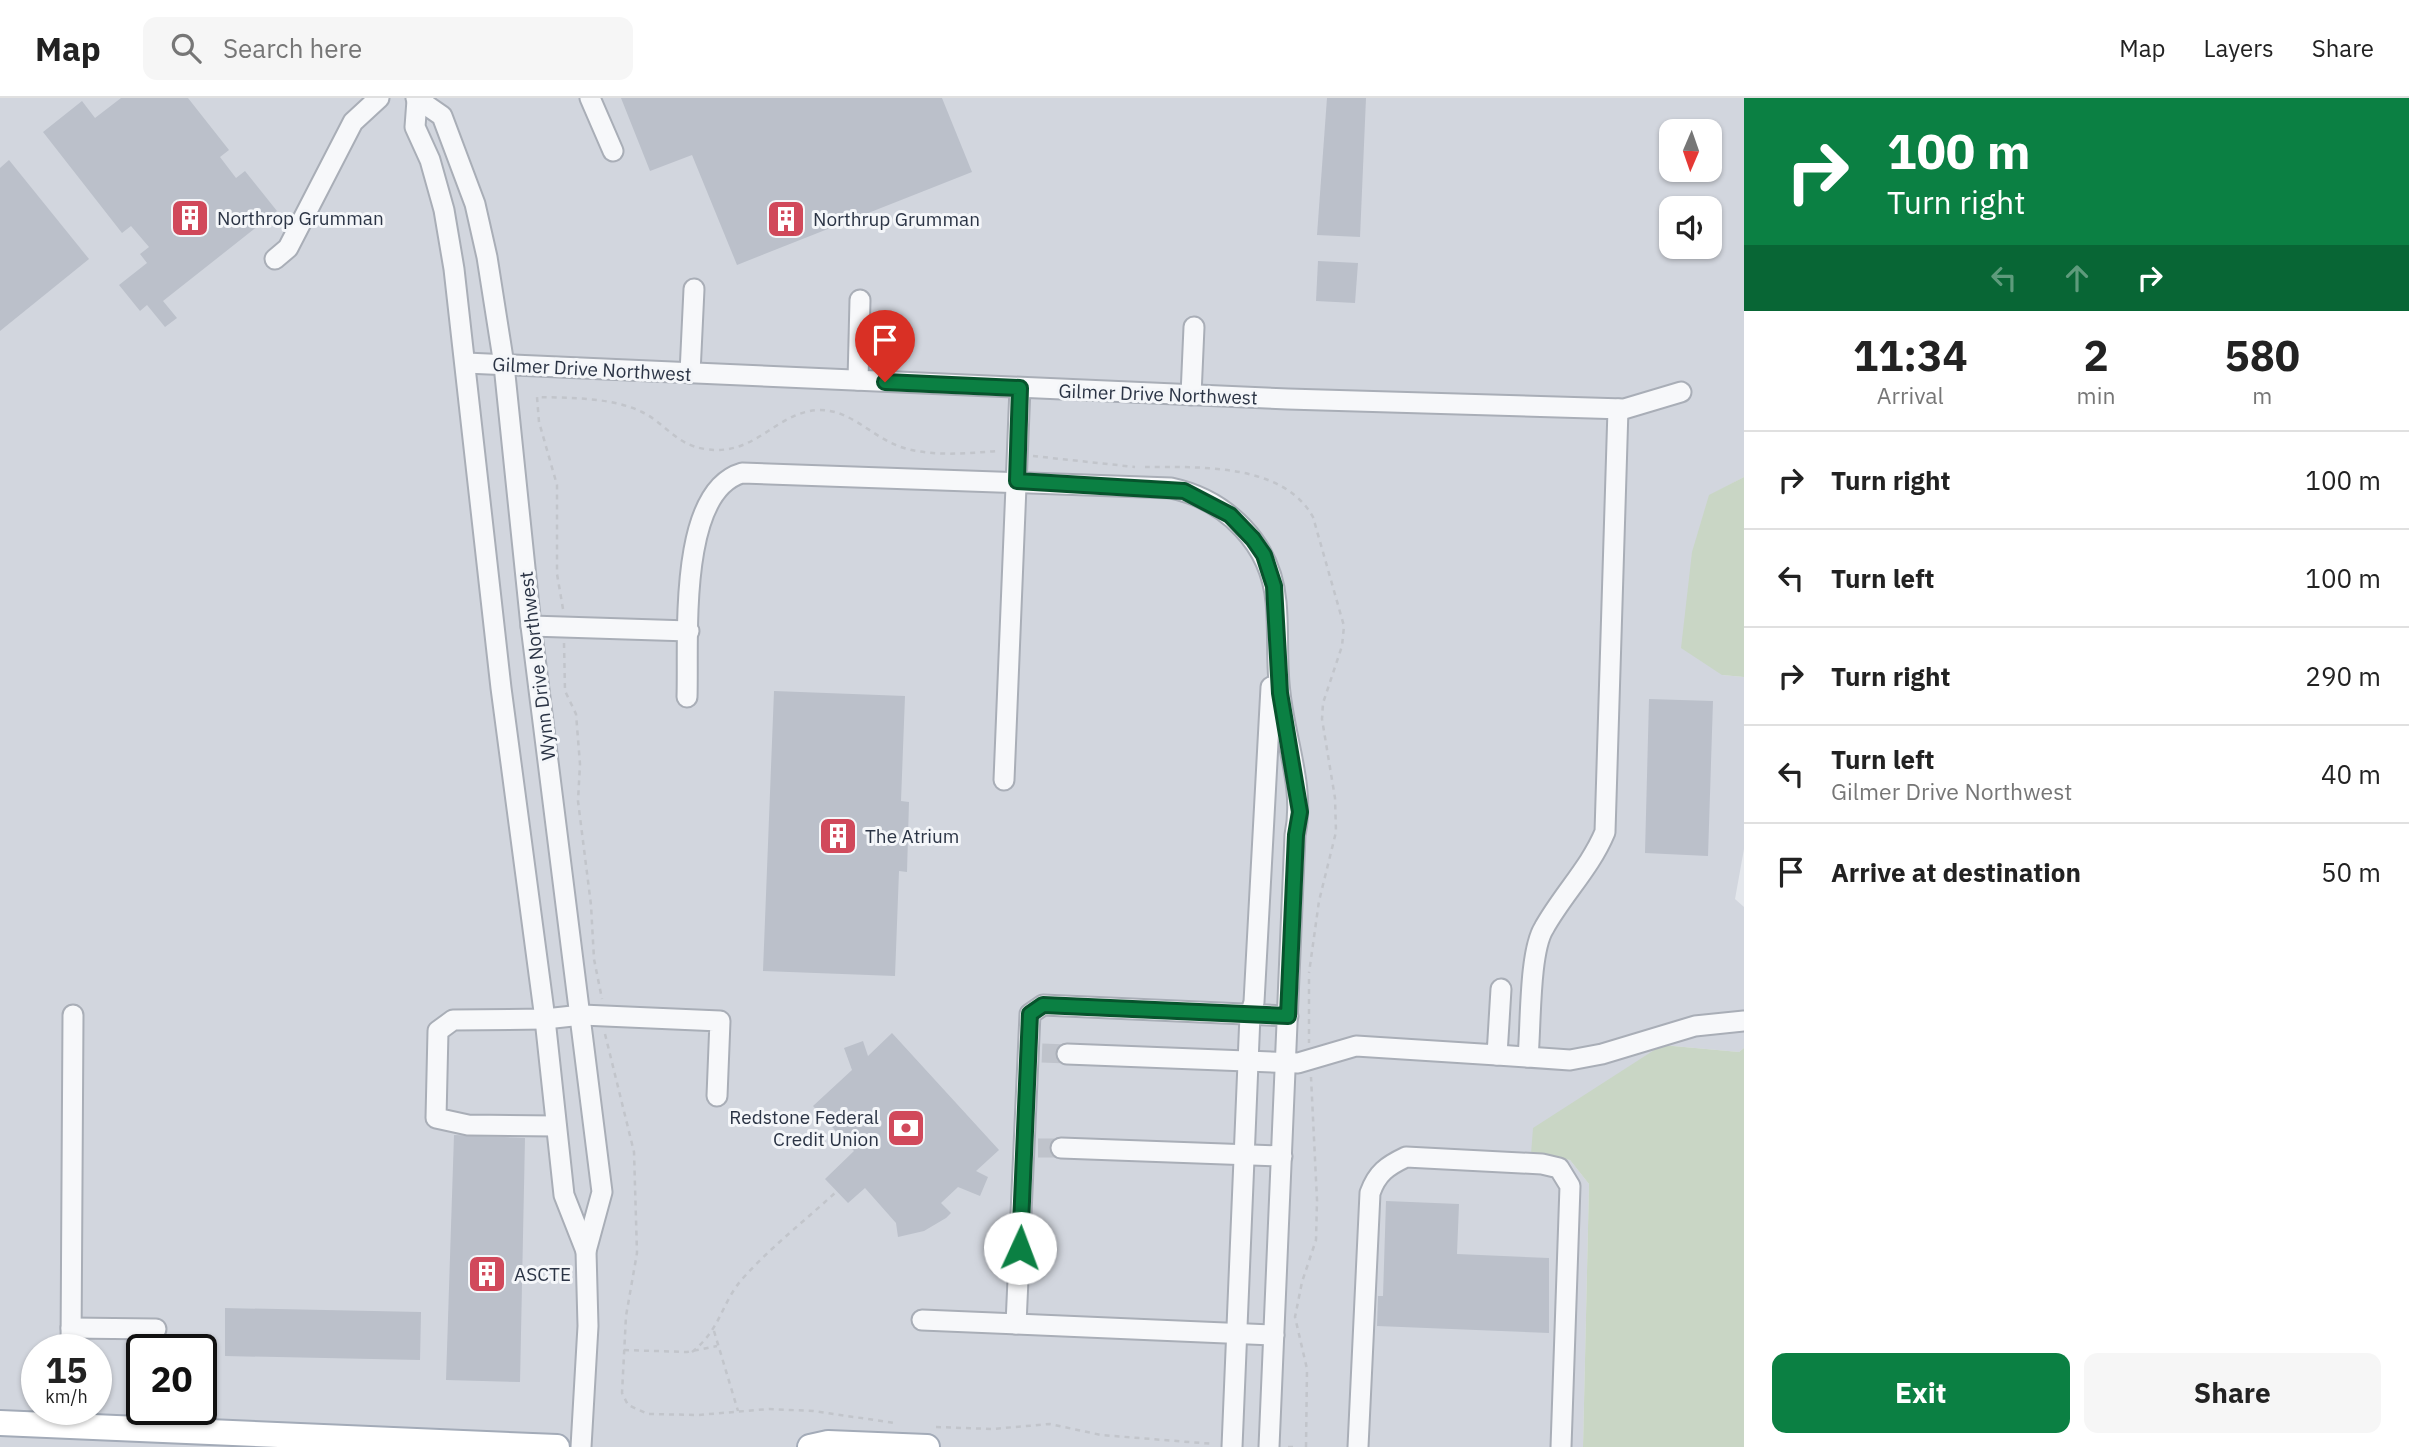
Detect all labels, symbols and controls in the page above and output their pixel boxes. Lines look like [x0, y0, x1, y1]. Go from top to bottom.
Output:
search box [143, 17, 633, 80]
text: Map [35, 27, 101, 70]
icon: search [167, 29, 205, 67]
text: Search here [223, 31, 362, 65]
text: Map [2119, 32, 2166, 64]
text: Layers [2204, 32, 2274, 64]
text: Share [2312, 32, 2374, 64]
north arrow [1659, 119, 1722, 182]
map controls [1659, 119, 1722, 259]
text: 100 m [1887, 119, 2031, 182]
icon: right [1772, 126, 1863, 217]
text: Turn right [1887, 181, 2025, 223]
button: sound [1659, 196, 1722, 259]
building icon: Northrop Grumman [169, 197, 211, 239]
building icon: Northrup Grumman [765, 198, 807, 240]
place label: Northrop Grumman [217, 206, 384, 230]
place label: Northrup Grumman [813, 207, 980, 231]
icon: left [1985, 259, 2023, 297]
icon: ahead [2058, 259, 2096, 297]
icon: right [2131, 259, 2169, 297]
pin [855, 310, 915, 382]
icon: arrive [866, 321, 904, 359]
text: 11:34 [1853, 328, 1968, 383]
text: 2 [2083, 328, 2109, 383]
text: 580 [2224, 328, 2300, 383]
street label: Gilmer Drive Northwest [492, 352, 692, 386]
street label: Gilmer Drive Northwest [1058, 379, 1258, 409]
text: Arrival [1877, 380, 1944, 410]
text: min [2077, 380, 2115, 410]
text: m [2252, 380, 2272, 410]
icon: right [1772, 461, 1810, 499]
text: Turn right [1831, 463, 1950, 497]
text: 100 m [2305, 463, 2381, 497]
icon: left [1772, 559, 1810, 597]
text: Turn left [1831, 561, 1934, 595]
text: 100 m [2305, 561, 2381, 595]
street label: Wynn Drive Northwest [513, 570, 561, 762]
icon: right [1772, 657, 1810, 695]
text: Turn right [1831, 659, 1950, 693]
text: 290 m [2305, 659, 2381, 693]
text: Turn left [1831, 742, 1934, 776]
icon: left [1772, 755, 1810, 793]
text: 40 m [2321, 757, 2381, 791]
text: Gilmer Drive Northwest [1831, 776, 2072, 806]
building icon: The Atrium [817, 815, 859, 857]
place label: The Atrium [865, 824, 959, 848]
icon: arrive [1772, 853, 1810, 891]
text: Arrive at destination [1831, 855, 2081, 889]
text: 50 m [2321, 855, 2381, 889]
place label: Redstone Federal Credit Union [729, 1105, 879, 1151]
bank icon: Redstone Federal Credit Union [885, 1107, 927, 1149]
position arrow [983, 1211, 1057, 1285]
building icon: ASCTE [466, 1253, 508, 1295]
place label: ASCTE [514, 1262, 571, 1286]
speed limit sign: 20 [126, 1334, 217, 1425]
text: 15 [45, 1347, 88, 1393]
button: Exit [1772, 1353, 2070, 1433]
button: Share [2084, 1353, 2381, 1433]
text: km/h [45, 1385, 88, 1408]

